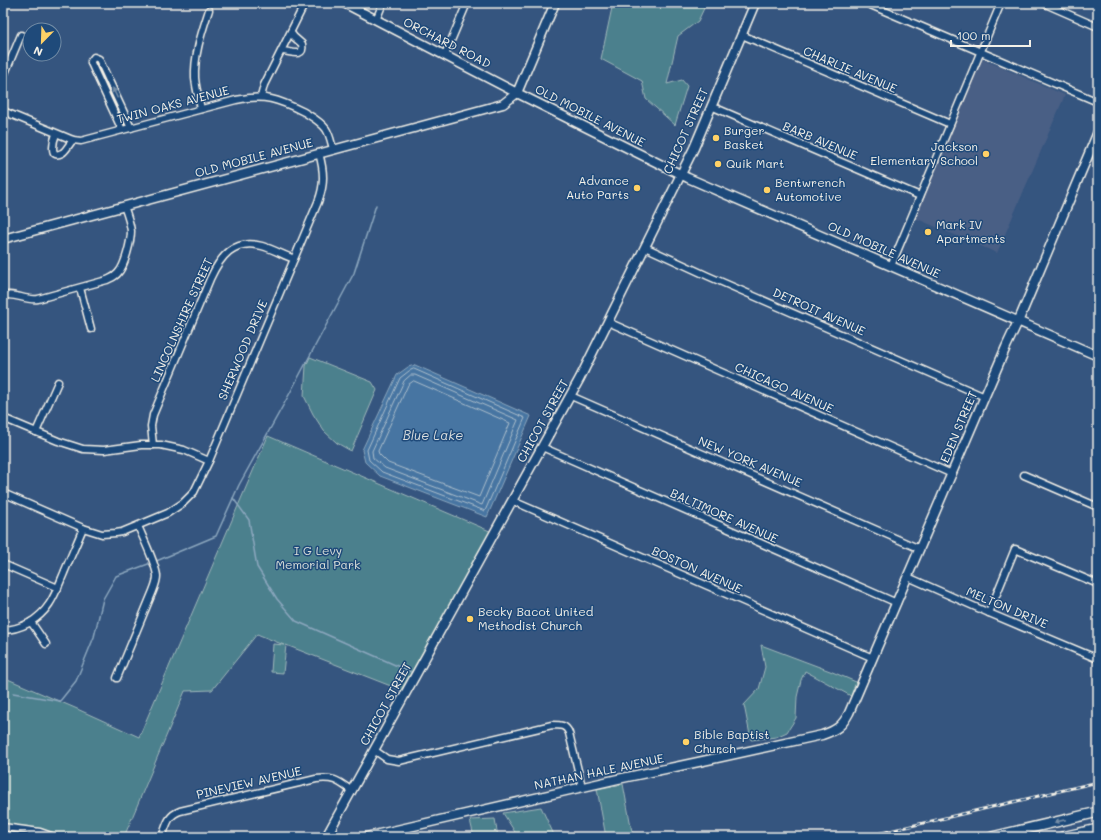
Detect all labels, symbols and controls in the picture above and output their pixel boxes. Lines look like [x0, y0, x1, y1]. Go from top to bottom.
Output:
street label: ORCHARD ROAD [401, 13, 494, 71]
north arrow [22, 22, 62, 62]
scale bar [951, 22, 1030, 48]
text: 100 m [957, 27, 991, 43]
street label: CHARLIE AVENUE [801, 42, 900, 96]
text: N [31, 43, 45, 60]
street label: OLD MOBILE AVENUE [533, 80, 648, 150]
street label: TWIN OAKS AVENUE [115, 81, 231, 127]
street label: CHICOT STREET [659, 85, 711, 176]
one-way arrow [111, 86, 117, 98]
street label: BARB AVENUE [781, 117, 860, 163]
place label: Burger Basket [724, 122, 764, 152]
marker: Burger Basket [711, 133, 721, 143]
street label: OLD MOBILE AVENUE [193, 134, 315, 180]
place label: Jackson Elementary School [870, 138, 978, 168]
marker: Jackson Elementary School [981, 149, 991, 159]
place label: Quik Mart [726, 155, 784, 171]
marker: Quik Mart [713, 159, 723, 169]
place label: Advance Auto Parts [566, 172, 629, 202]
place label: Bentwrench Automotive [775, 174, 845, 204]
marker: Advance Auto Parts [632, 183, 642, 193]
marker: Bentwrench Automotive [762, 185, 772, 195]
place label: Mark IV Apartments [936, 216, 1005, 246]
street label: OLD MOBILE AVENUE [826, 217, 943, 281]
marker: Mark IV Apartments [923, 227, 933, 237]
street label: LINCOLNSHIRE STREET [146, 255, 216, 384]
street label: DETROIT AVENUE [771, 284, 868, 339]
street label: SHERWOOD DRIVE [214, 297, 270, 402]
street label: CHICAGO AVENUE [733, 358, 836, 416]
street label: CHICOT STREET [513, 376, 572, 465]
street label: EDEN STREET [936, 388, 980, 465]
water label: Blue Lake [403, 426, 463, 443]
street label: NEW YORK AVENUE [696, 432, 805, 490]
street label: BALTIMORE AVENUE [668, 484, 781, 546]
park label: I G Levy Memorial Park [276, 542, 360, 572]
street label: BOSTON AVENUE [650, 542, 745, 596]
street label: MELTON DRIVE [964, 583, 1051, 632]
place label: Becky Bacot United Methodist Church [478, 603, 594, 633]
marker: Becky Bacot United Methodist Church [465, 614, 475, 624]
street label: CHICOT STREET [356, 659, 415, 748]
place label: Bible Baptist Church [694, 726, 769, 756]
marker: Bible Baptist Church [681, 737, 691, 747]
street label: NATHAN HALE AVENUE [533, 749, 665, 793]
street label: PINEVIEW AVENUE [195, 762, 303, 802]
one-way arrow [1054, 819, 1066, 825]

